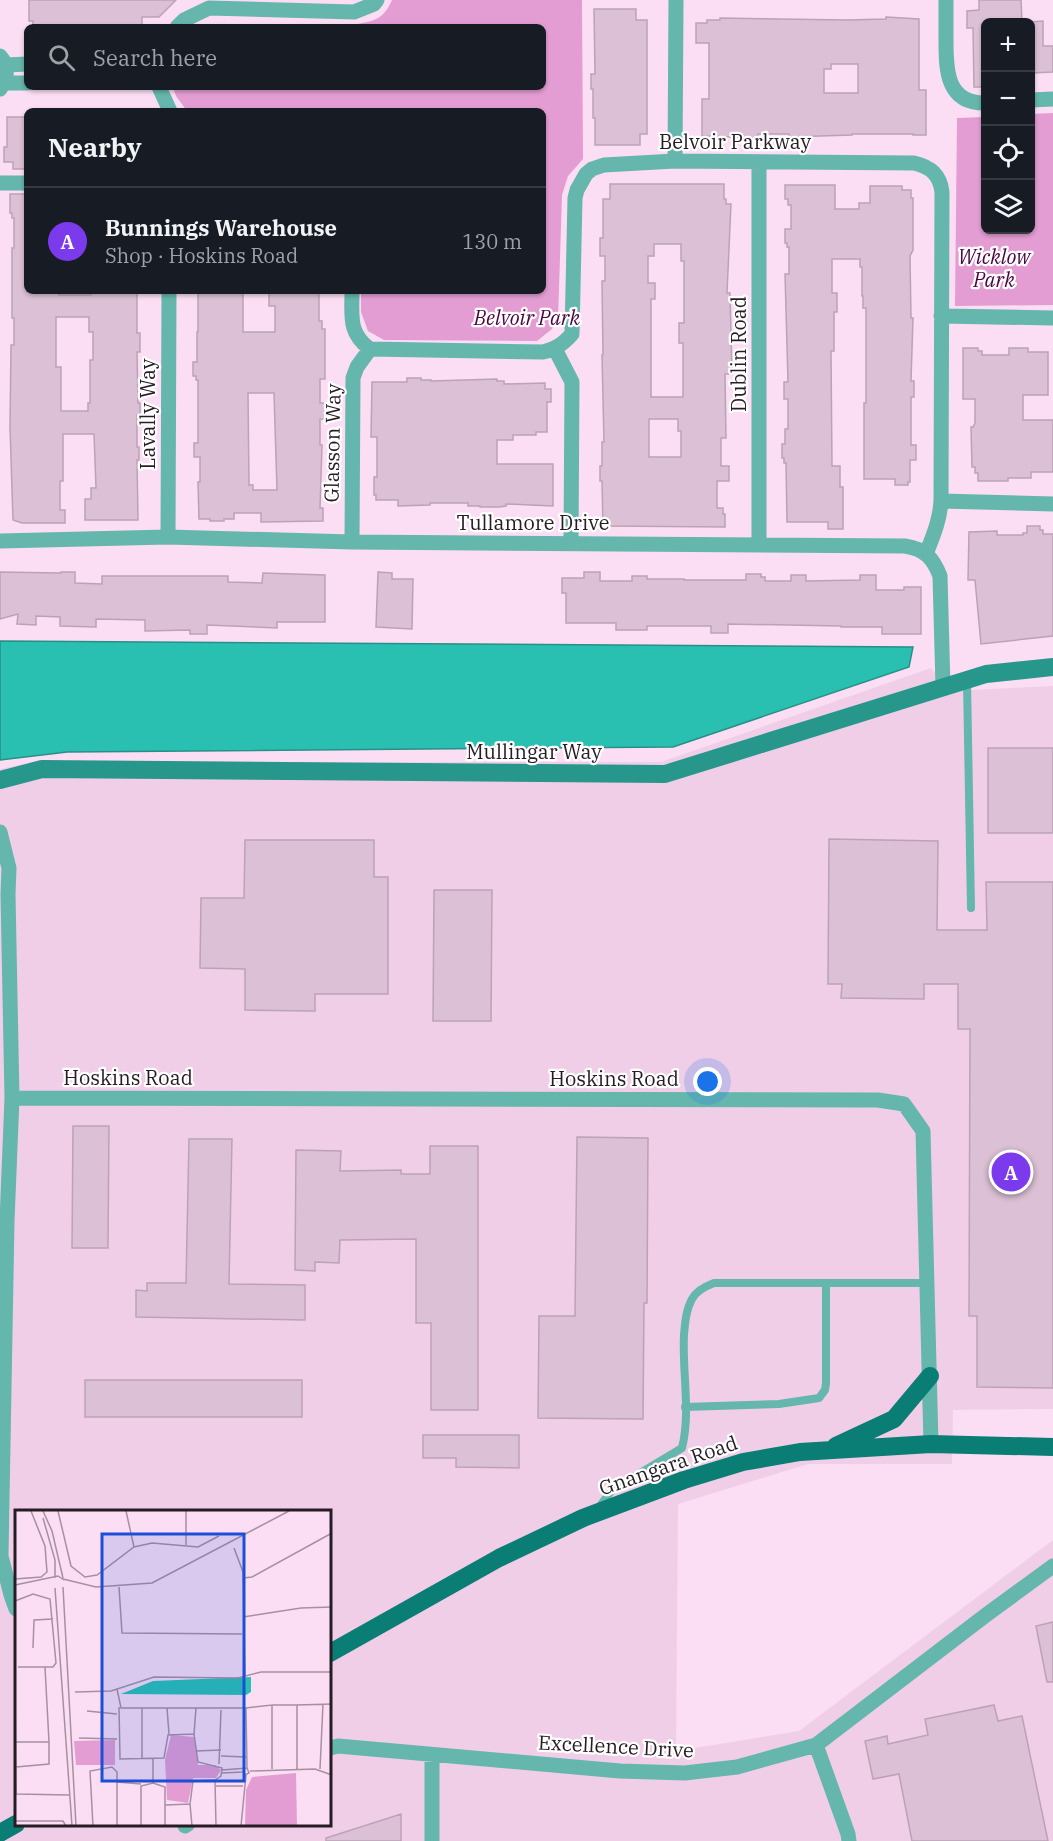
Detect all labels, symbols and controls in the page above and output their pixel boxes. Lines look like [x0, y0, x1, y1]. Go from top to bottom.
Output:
map controls [981, 18, 1035, 234]
button: + [981, 18, 1035, 72]
search box [24, 24, 546, 90]
icon: search [45, 41, 78, 74]
text: Search here [93, 43, 217, 72]
button: − [981, 72, 1035, 126]
button: locate [981, 126, 1035, 180]
street label: Belvoir Parkway [659, 128, 811, 155]
text: Nearby [48, 130, 142, 164]
button: layers [981, 180, 1035, 234]
text: Bunnings Warehouse [105, 213, 337, 242]
text: A [61, 228, 74, 255]
text: 130 m [462, 228, 522, 255]
text: Shop · Hoskins Road [105, 242, 298, 269]
park label: Wicklow Park [958, 243, 1032, 293]
street label: Dublin Road [725, 296, 752, 412]
park label: Belvoir Park [473, 304, 581, 331]
street label: Lavally Way [134, 358, 161, 469]
street label: Glasson Way [317, 383, 347, 503]
street label: Tullamore Drive [457, 509, 609, 536]
street label: Mullingar Way [466, 738, 602, 765]
street label: Hoskins Road [63, 1064, 193, 1091]
street label: Hoskins Road [549, 1065, 679, 1092]
your location [693, 1067, 722, 1096]
pin: A [992, 1150, 1030, 1194]
street label: Gnangara Road [595, 1429, 741, 1501]
inset map [15, 1510, 332, 1826]
street label: Excellence Drive [537, 1728, 695, 1764]

